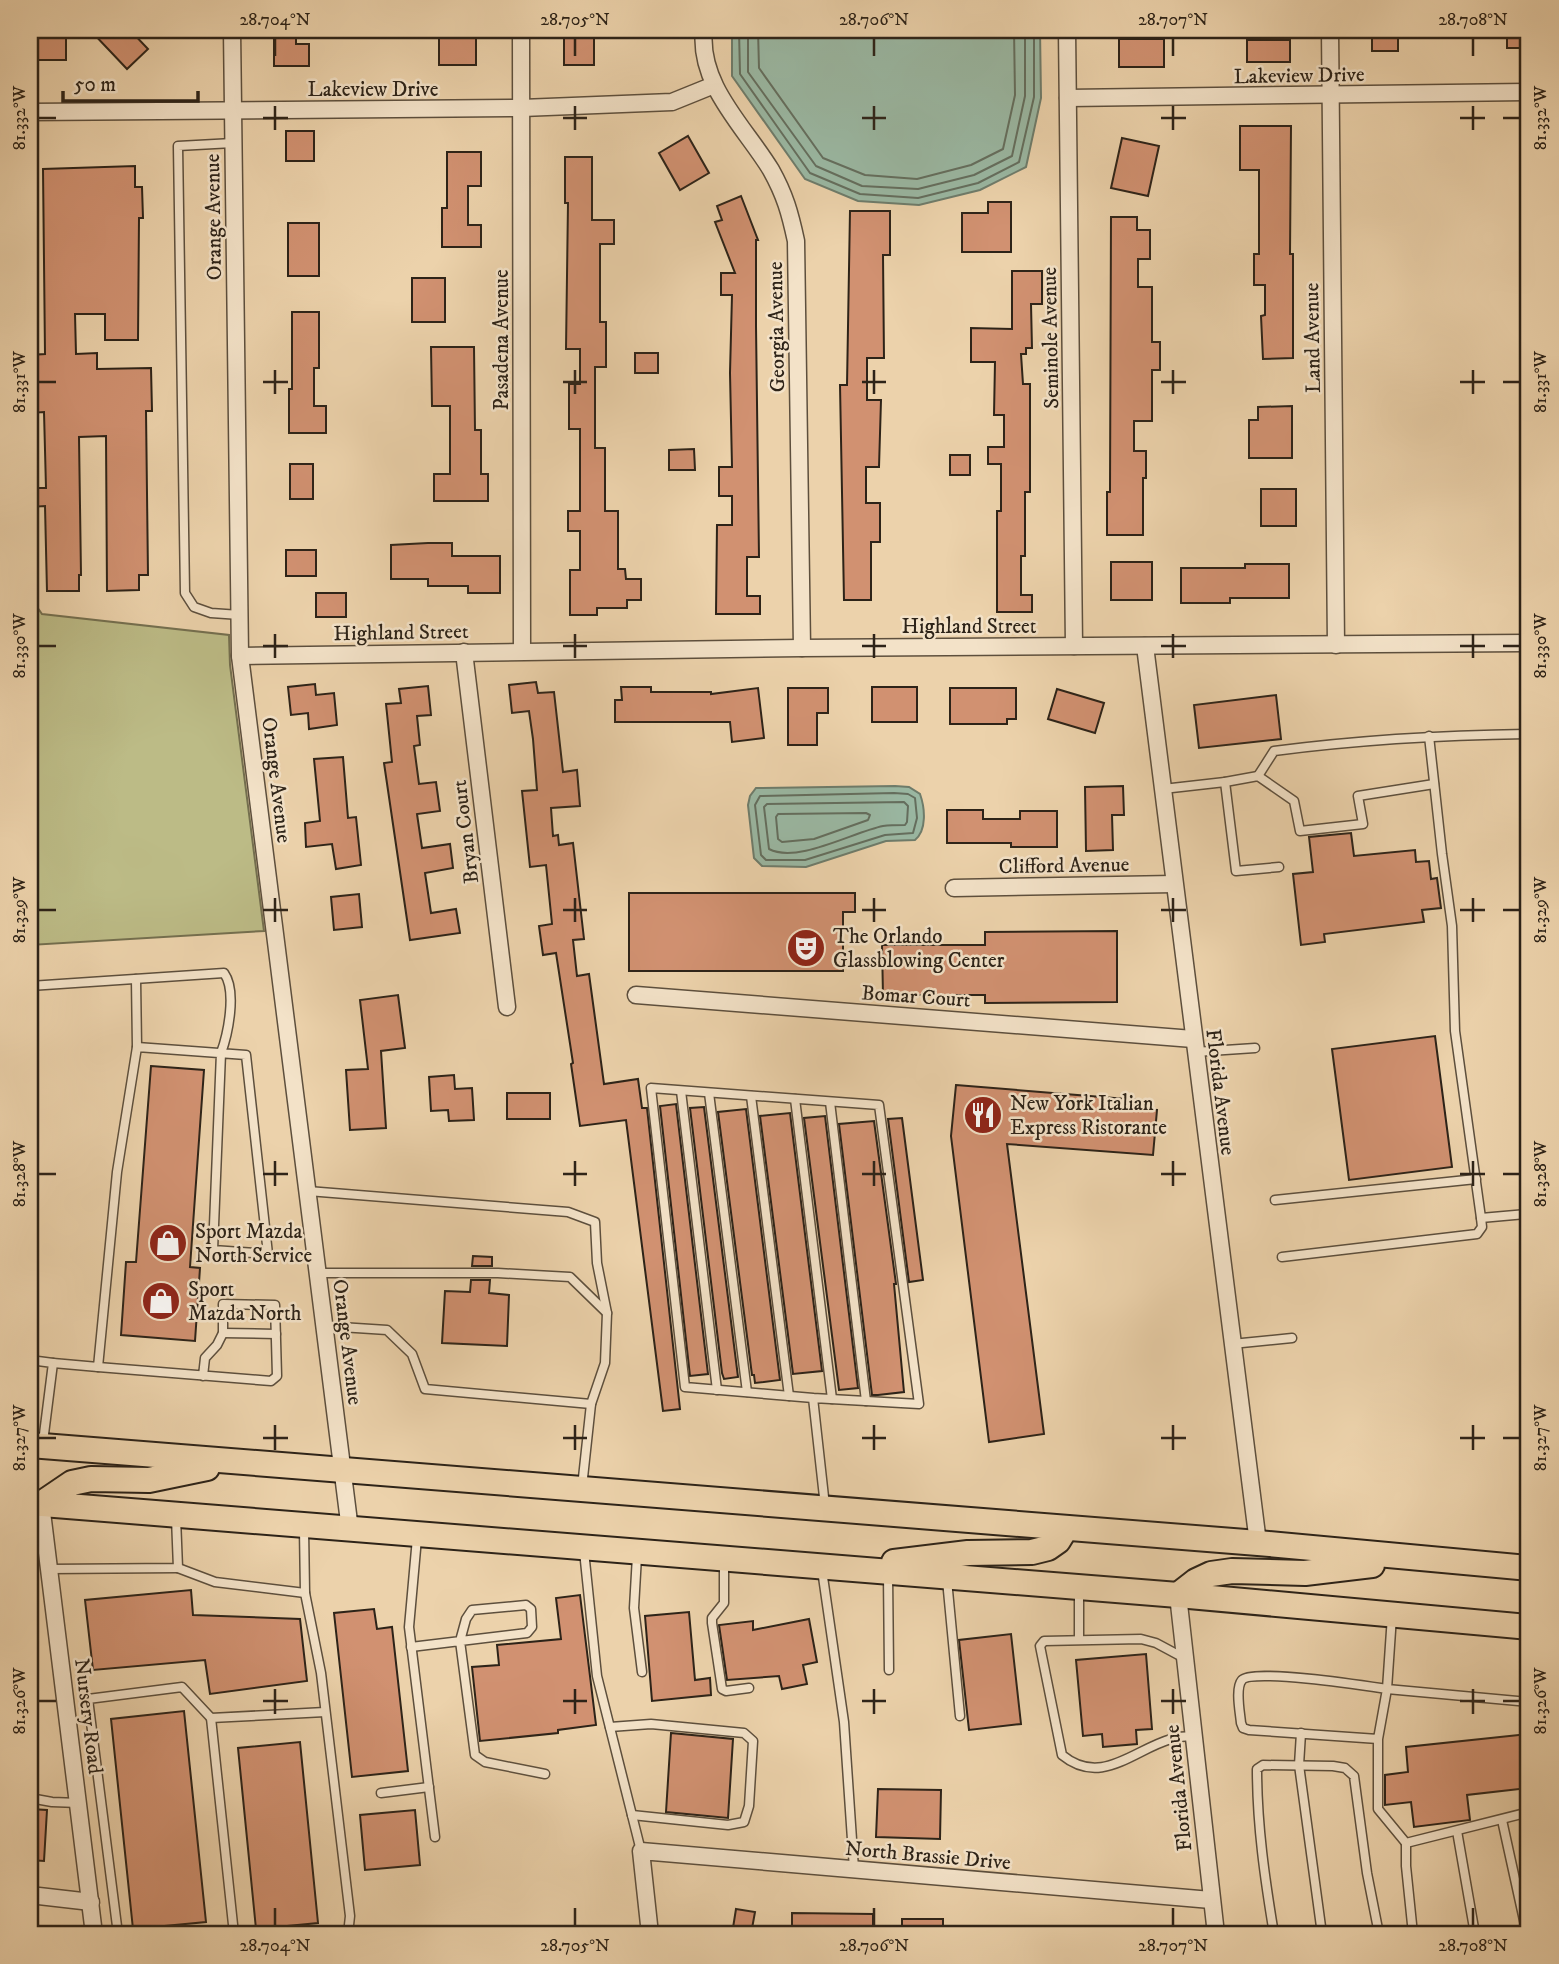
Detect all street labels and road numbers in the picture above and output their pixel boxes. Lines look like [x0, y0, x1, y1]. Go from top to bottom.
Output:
street label: Lakeview Drive [1233, 62, 1365, 90]
street label: Lakeview Drive [308, 77, 439, 103]
street label: Orange Avenue [200, 153, 228, 280]
street label: Georgia Avenue [763, 261, 791, 393]
street label: Seminole Avenue [1037, 267, 1065, 409]
street label: Pasadena Avenue [489, 269, 515, 411]
street label: Land Avenue [1299, 282, 1327, 393]
street label: Highland Street [901, 614, 1037, 640]
street label: Highland Street [333, 619, 469, 647]
street label: Orange Avenue [255, 716, 297, 845]
street label: Bryan Court [447, 778, 485, 885]
street label: Clifford Avenue [998, 852, 1130, 880]
street label: Bomar Court [860, 980, 972, 1014]
street label: Florida Avenue [1199, 1028, 1241, 1157]
street label: Orange Avenue [326, 1278, 368, 1407]
street label: Nursery Road [68, 1657, 108, 1776]
street label: Florida Avenue [1159, 1723, 1199, 1852]
street label: North Brassie Drive [844, 1836, 1012, 1876]

